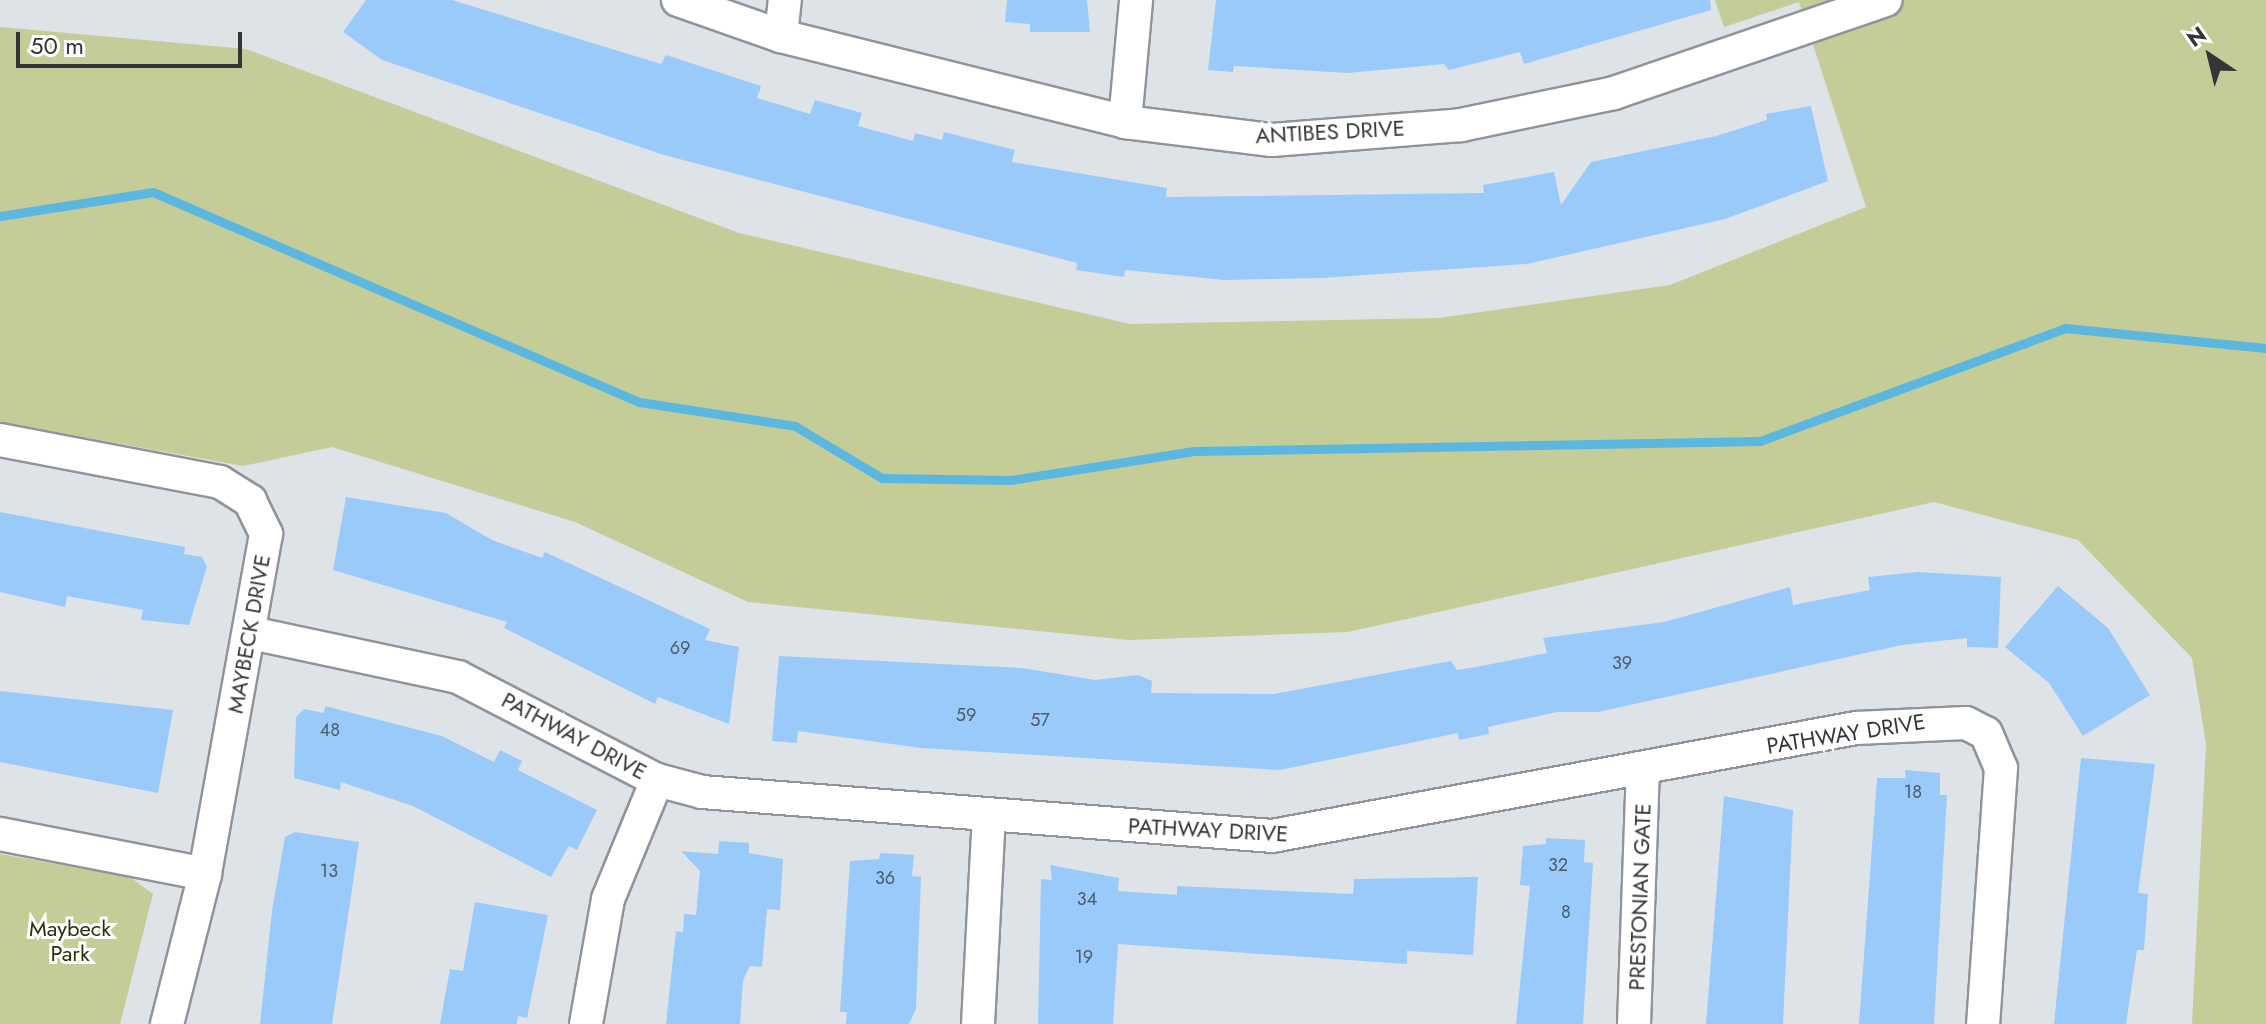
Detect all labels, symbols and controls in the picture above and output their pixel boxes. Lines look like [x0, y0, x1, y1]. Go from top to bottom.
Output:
scale bar [20, 16, 246, 66]
north arrow [2170, 16, 2250, 96]
text: N [2180, 18, 2213, 54]
text: 50 m [30, 28, 84, 63]
street label: ANTIBES DRIVE [1255, 115, 1405, 149]
street label: MAYBECK DRIVE [222, 552, 276, 716]
house number: 69 [670, 637, 690, 659]
house number: 39 [1612, 652, 1632, 674]
street label: PATHWAY DRIVE [497, 687, 651, 785]
house number: 59 [956, 704, 976, 726]
street label: PATHWAY DRIVE [1765, 708, 1927, 760]
house number: 57 [1030, 709, 1050, 731]
house number: 48 [320, 719, 340, 741]
house number: 18 [1904, 781, 1922, 803]
street label: PRESTONIAN GATE [1624, 803, 1656, 991]
street label: PATHWAY DRIVE [1127, 813, 1289, 847]
house number: 32 [1548, 854, 1568, 876]
house number: 13 [320, 860, 338, 882]
house number: 36 [875, 867, 895, 889]
house number: 34 [1077, 888, 1097, 910]
house number: 8 [1561, 901, 1571, 923]
park label: Maybeck Park [29, 915, 111, 966]
house number: 19 [1075, 946, 1093, 968]

